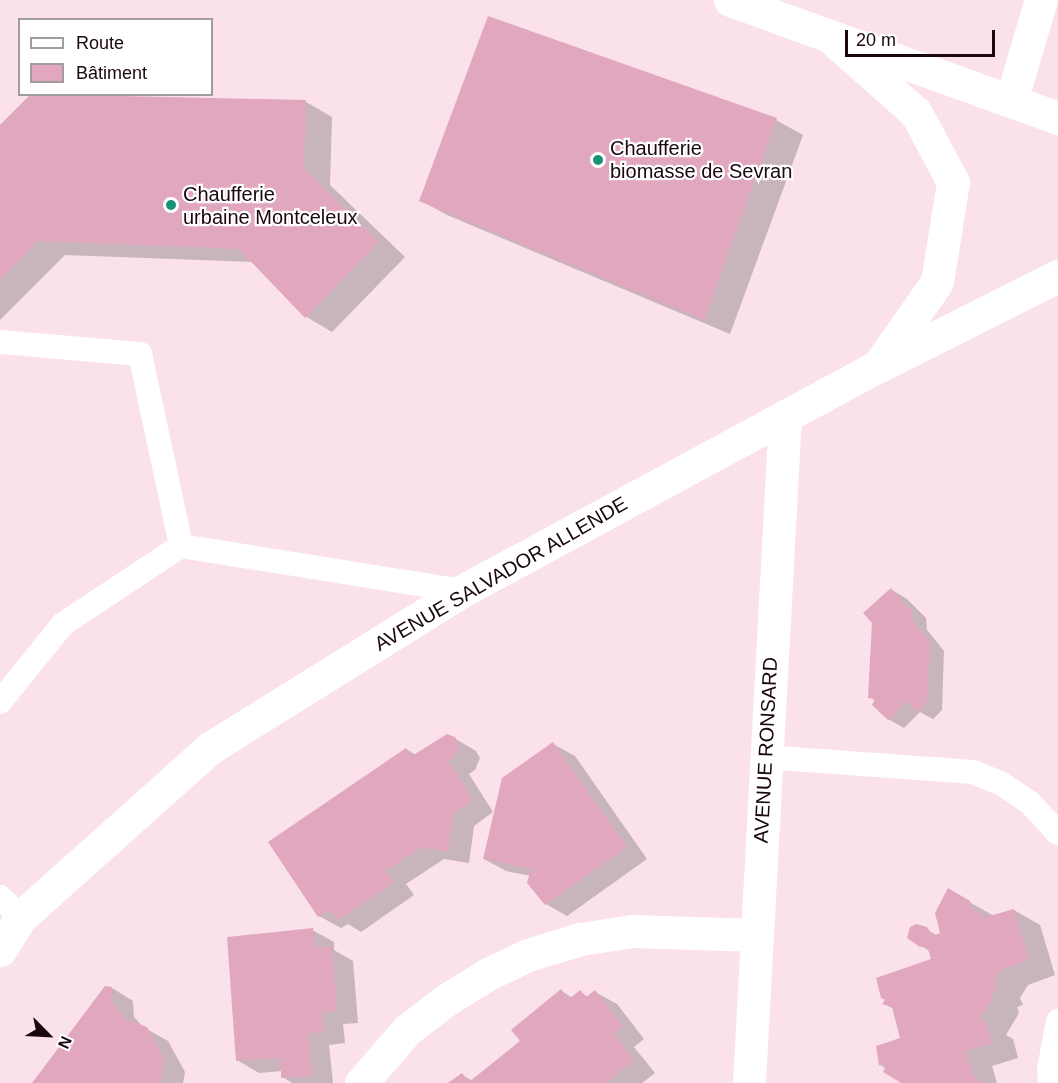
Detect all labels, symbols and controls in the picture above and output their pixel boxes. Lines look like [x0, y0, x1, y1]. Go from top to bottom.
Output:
legend [18, 18, 213, 96]
scale bar [848, 18, 998, 56]
text: 20 m [856, 30, 896, 50]
text: Route [76, 33, 124, 53]
text: Bâtiment [76, 63, 147, 83]
place label: Chaufferie biomasse de Sevran [610, 136, 792, 183]
marker: Chaufferie biomasse de Sevran [591, 153, 605, 167]
place label: Chaufferie urbaine Montceleux [183, 182, 358, 229]
marker: Chaufferie urbaine Montceleux [164, 198, 178, 212]
street label: AVENUE SALVADOR ALLENDE [370, 491, 632, 657]
street label: AVENUE RONSARD [749, 656, 783, 844]
north arrow [18, 1005, 78, 1065]
text: N [55, 1034, 75, 1051]

